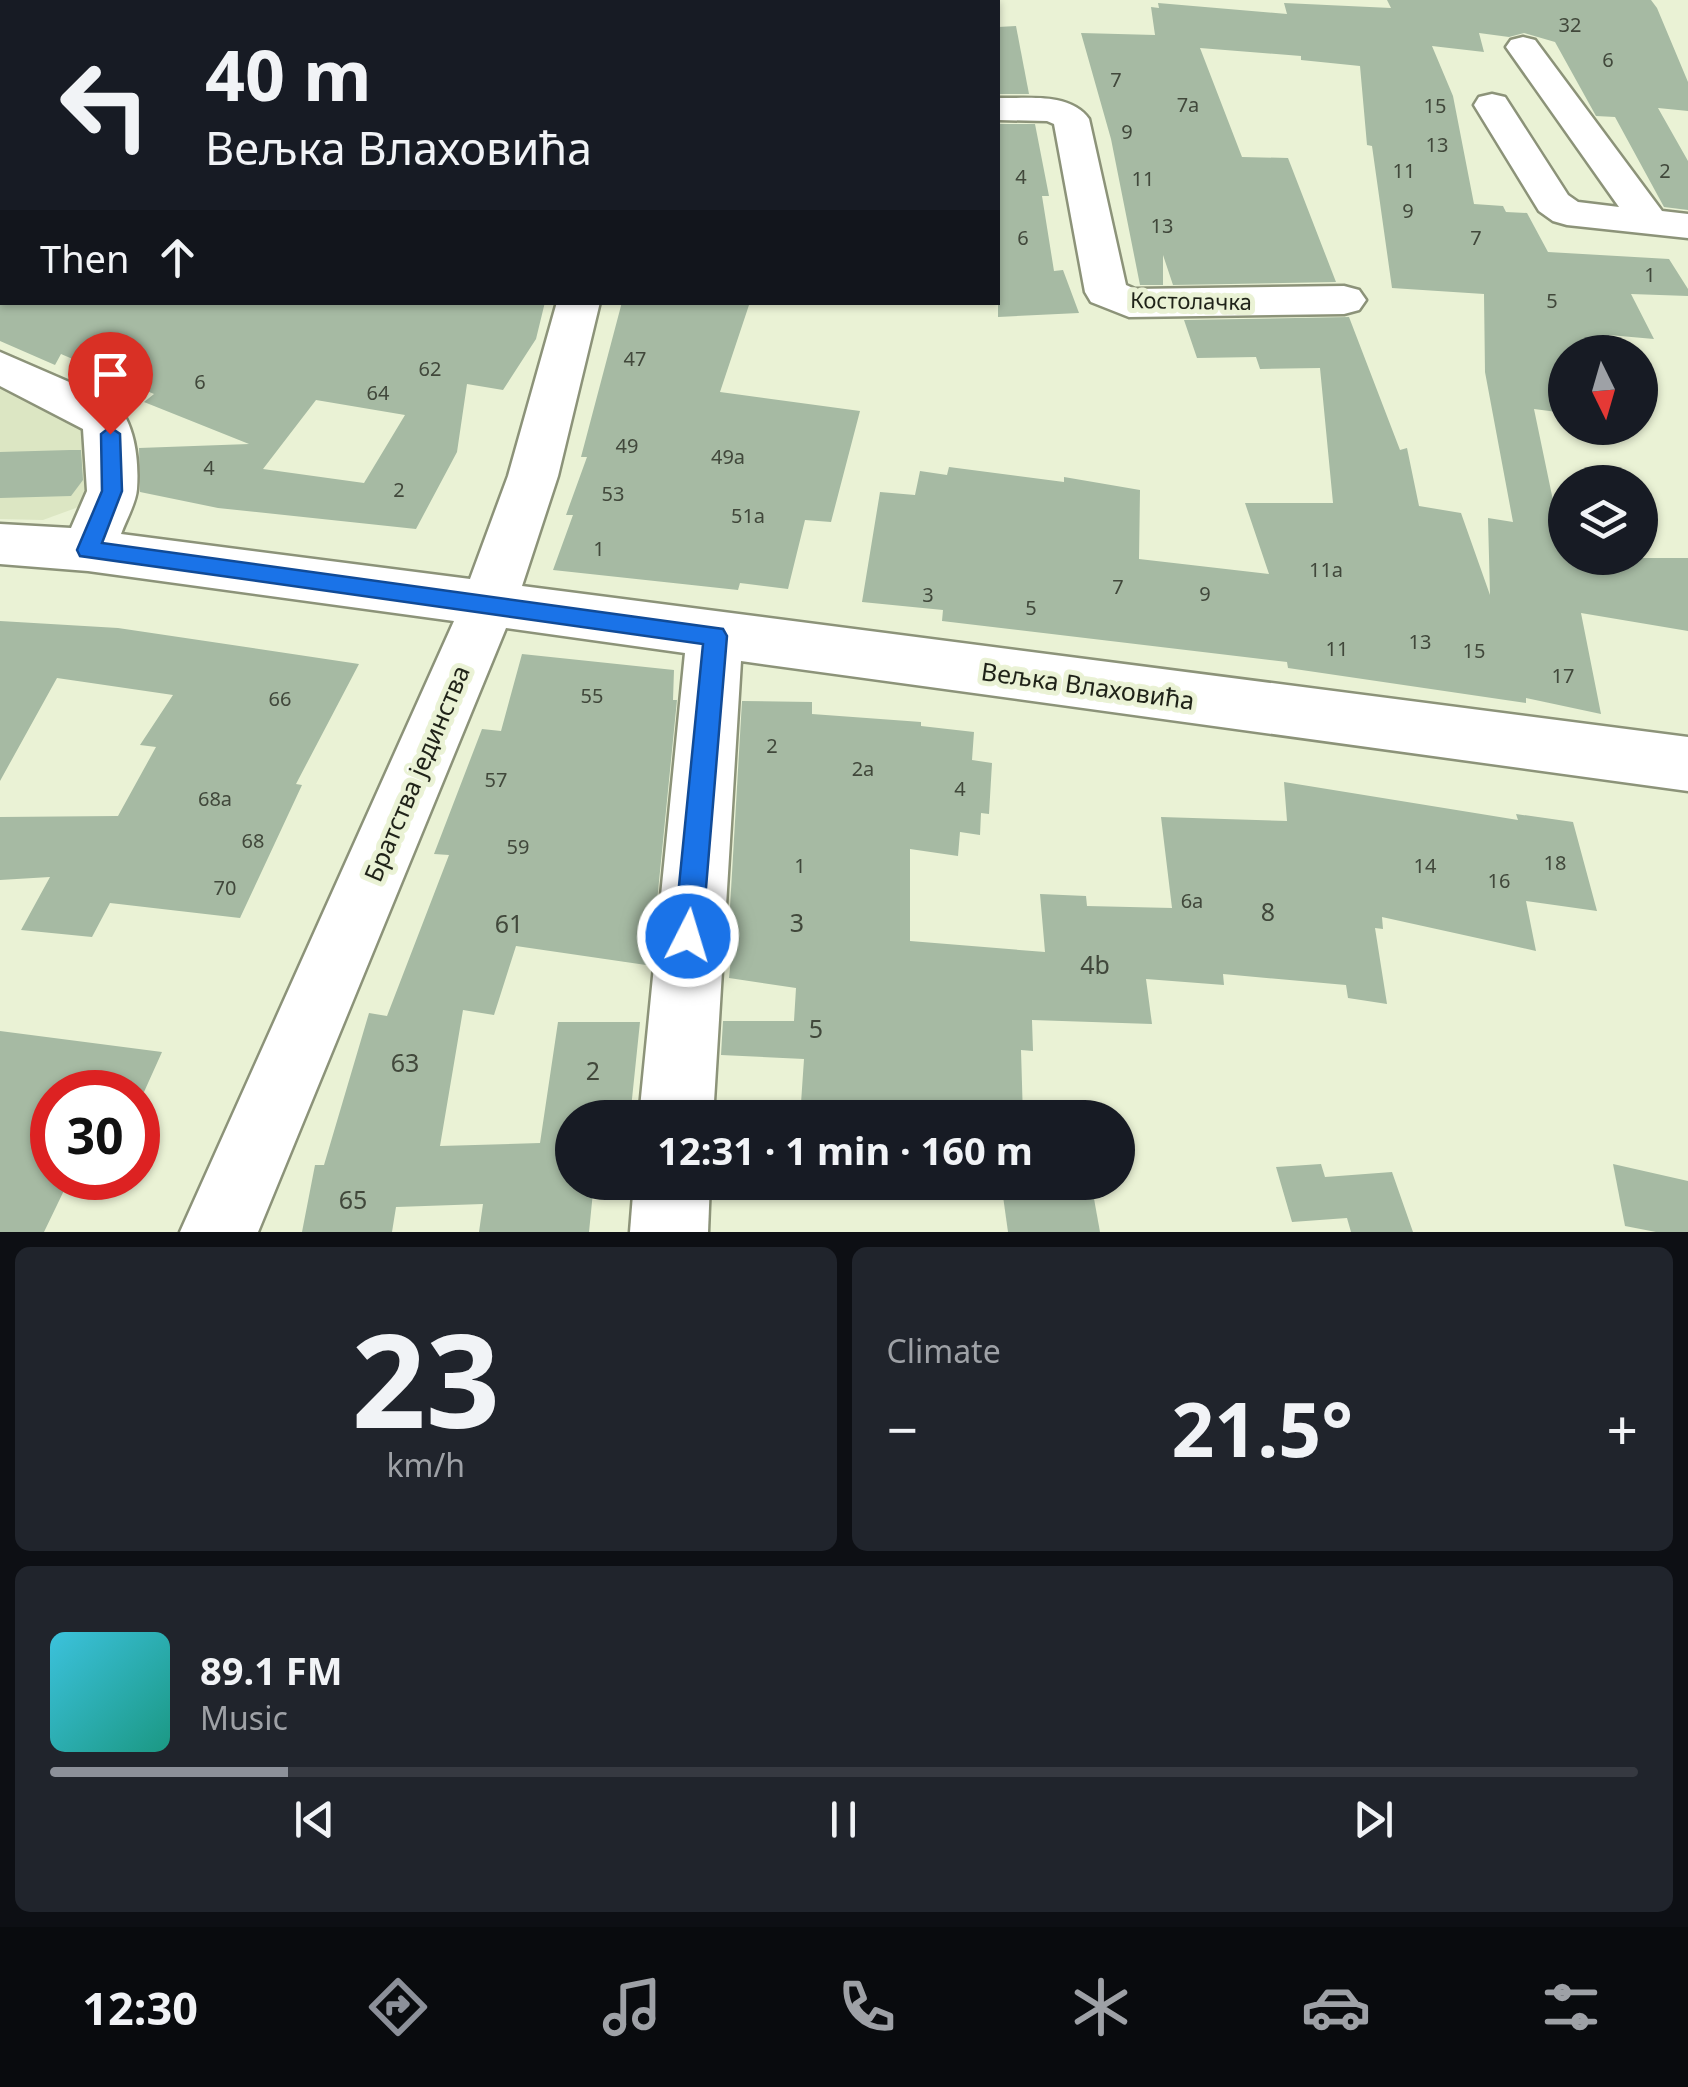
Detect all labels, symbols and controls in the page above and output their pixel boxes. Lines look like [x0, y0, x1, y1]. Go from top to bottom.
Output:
house number: 32 [1559, 11, 1581, 38]
text: 40 m [205, 26, 372, 122]
icon: left [40, 40, 170, 170]
house number: 6 [1602, 46, 1614, 73]
house number: 7 [1110, 66, 1122, 93]
house number: 7a [1177, 91, 1199, 118]
house number: 15 [1424, 92, 1446, 119]
text: Вељка Влаховића [205, 117, 592, 178]
house number: 9 [1121, 118, 1133, 145]
house number: 13 [1426, 131, 1448, 158]
house number: 11 [1393, 157, 1415, 184]
house number: 2 [1659, 157, 1671, 184]
house number: 4 [1015, 163, 1027, 190]
house number: 11 [1132, 165, 1154, 192]
house number: 9 [1402, 197, 1414, 224]
house number: 13 [1151, 212, 1173, 239]
house number: 6 [1017, 224, 1029, 251]
house number: 7 [1470, 224, 1482, 251]
icon: ahead [150, 230, 205, 285]
text: Then [40, 232, 130, 284]
house number: 1 [1644, 261, 1656, 288]
street label: Костолачка [1130, 284, 1252, 316]
house number: 5 [1546, 287, 1558, 314]
pin [68, 332, 153, 435]
north arrow [1548, 335, 1658, 445]
map controls [1548, 335, 1658, 575]
house number: 47 [624, 345, 646, 372]
icon: arrive [83, 347, 138, 402]
house number: 62 [419, 355, 441, 382]
house number: 6 [194, 368, 206, 395]
house number: 64 [367, 379, 390, 406]
house number: 49 [616, 432, 638, 459]
house number: 49a [711, 443, 745, 470]
house number: 4 [203, 454, 215, 481]
button: layers [1548, 465, 1658, 575]
house number: 2 [393, 476, 405, 503]
house number: 53 [602, 480, 624, 507]
house number: 51a [731, 502, 765, 529]
house number: 1 [593, 535, 605, 562]
house number: 11a [1309, 556, 1343, 583]
house number: 7 [1112, 573, 1124, 600]
house number: 9 [1199, 580, 1211, 607]
house number: 3 [922, 581, 934, 608]
house number: 5 [1025, 594, 1037, 621]
house number: 13 [1409, 628, 1431, 655]
house number: 11 [1326, 635, 1348, 662]
house number: 15 [1463, 637, 1485, 664]
street label: Вељка Влаховића [979, 653, 1197, 717]
street label: Братства јединства [355, 660, 477, 886]
house number: 17 [1552, 662, 1574, 689]
house number: 55 [581, 682, 603, 709]
house number: 66 [269, 685, 291, 712]
house number: 2 [766, 732, 778, 759]
house number: 2a [852, 755, 874, 782]
house number: 57 [485, 766, 507, 793]
house number: 4 [954, 775, 966, 802]
house number: 68a [198, 785, 232, 812]
house number: 68 [242, 827, 264, 854]
house number: 59 [507, 833, 529, 860]
house number: 18 [1544, 849, 1566, 876]
house number: 1 [794, 852, 806, 879]
house number: 14 [1414, 852, 1437, 879]
house number: 16 [1488, 867, 1510, 894]
house number: 70 [214, 874, 236, 901]
position arrow [636, 884, 740, 988]
house number: 6a [1181, 887, 1203, 914]
house number: 8 [1261, 894, 1275, 928]
house number: 3 [790, 905, 804, 939]
house number: 61 [495, 906, 523, 940]
house number: 4b [1080, 947, 1110, 981]
house number: 5 [809, 1011, 823, 1045]
house number: 63 [391, 1045, 419, 1079]
house number: 2 [586, 1053, 600, 1087]
speed limit sign: 30 [30, 1070, 160, 1200]
text: 12:31 · 1 min · 160 m [657, 1124, 1033, 1176]
house number: 65 [339, 1182, 367, 1216]
text: 23 [351, 1289, 500, 1466]
text: Climate [887, 1329, 1001, 1372]
text: 21.5° [1171, 1377, 1353, 1479]
text: − [887, 1391, 918, 1466]
text: + [1607, 1391, 1638, 1466]
text: km/h [386, 1443, 465, 1486]
text: 89.1 FM [200, 1644, 342, 1696]
text: Music [200, 1696, 288, 1739]
icon: previous [287, 1792, 342, 1847]
icon: pause [816, 1792, 871, 1847]
icon: next [1346, 1792, 1401, 1847]
icon: directions [363, 1972, 433, 2042]
icon: music [597, 1972, 667, 2042]
icon: phone [832, 1972, 902, 2042]
icon: climate [1066, 1972, 1136, 2042]
icon: car [1301, 1972, 1371, 2042]
icon: filters [1536, 1972, 1606, 2042]
text: 12:30 [82, 1977, 198, 2038]

